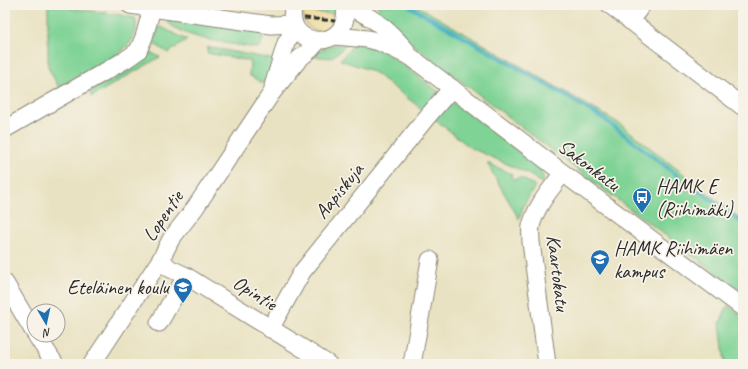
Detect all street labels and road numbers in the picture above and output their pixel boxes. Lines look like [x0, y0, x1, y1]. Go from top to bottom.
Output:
street label: Sakonkatu [553, 134, 626, 197]
street label: Aapiskuja [309, 157, 370, 224]
street label: Lopentie [137, 185, 190, 246]
street label: Kaartokatu [541, 233, 575, 314]
street label: Opintie [228, 270, 283, 317]

